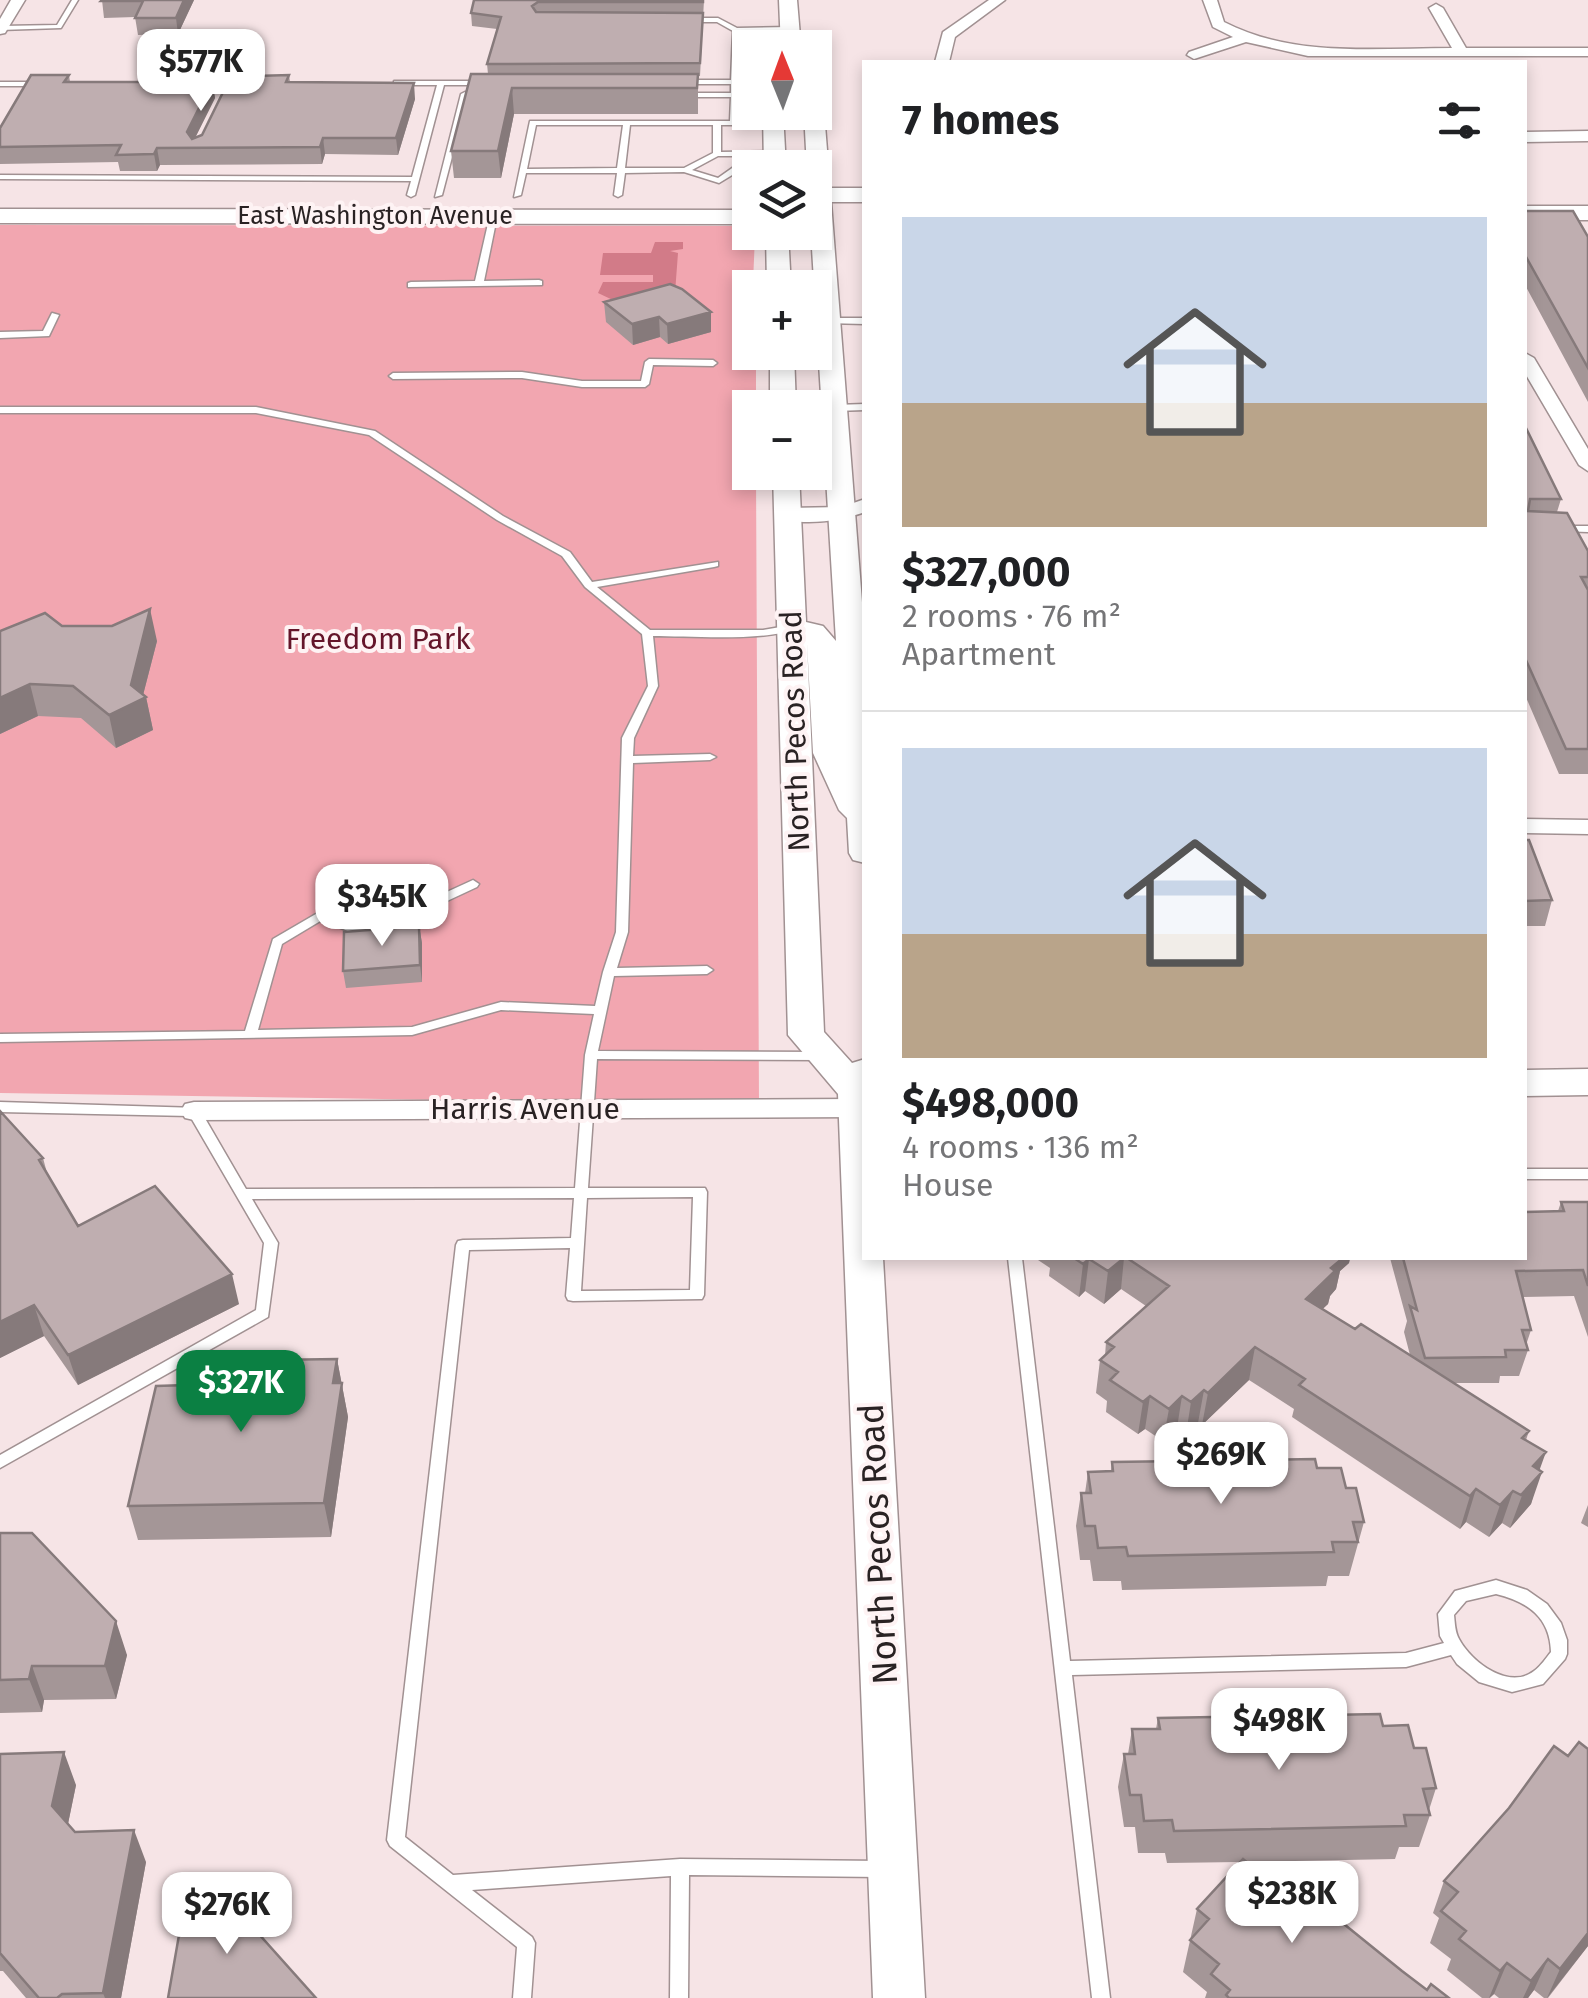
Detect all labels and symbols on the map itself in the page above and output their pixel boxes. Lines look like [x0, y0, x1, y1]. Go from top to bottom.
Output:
pin: $577K [131, 29, 271, 114]
north arrow [732, 30, 832, 130]
street label: East Washington Avenue [237, 201, 513, 231]
street label: North Pecos Road [773, 610, 817, 852]
park label: Freedom Park [285, 621, 471, 657]
pin: $345K [312, 864, 452, 949]
street label: Harris Avenue [430, 1091, 620, 1127]
pin: $327K [171, 1350, 311, 1435]
street label: North Pecos Road [850, 1402, 906, 1686]
pin: $269K [1151, 1422, 1291, 1507]
pin: $498K [1209, 1688, 1349, 1773]
pin: $238K [1222, 1861, 1362, 1946]
pin: $276K [157, 1872, 297, 1957]

